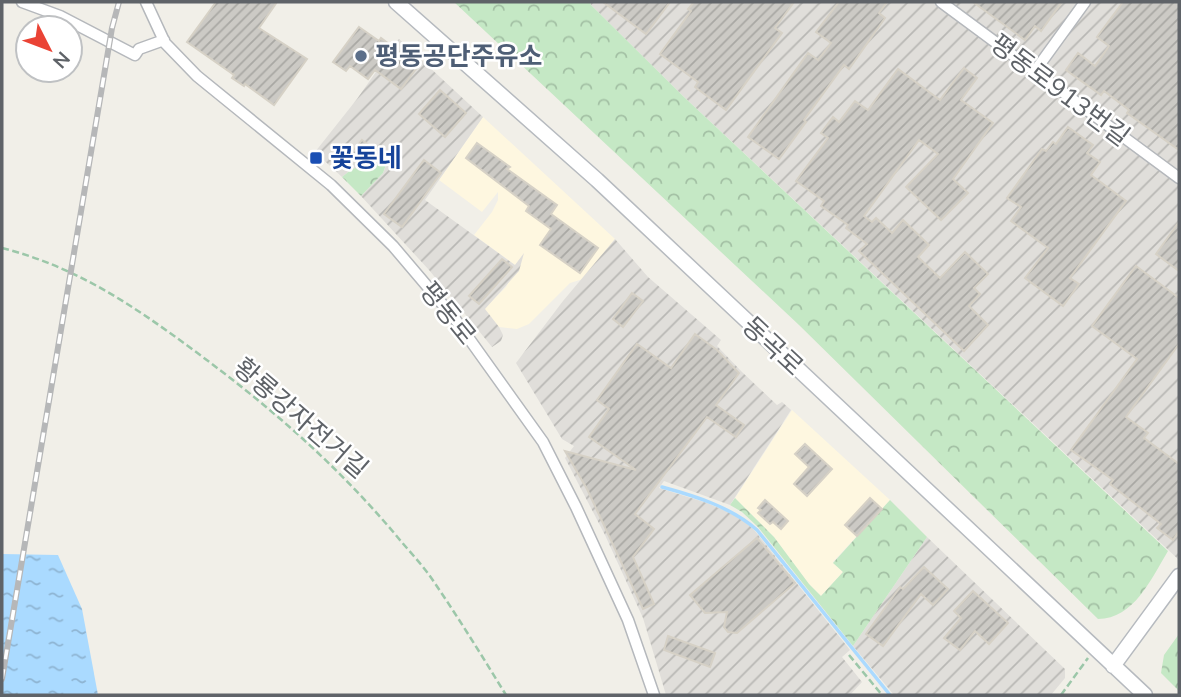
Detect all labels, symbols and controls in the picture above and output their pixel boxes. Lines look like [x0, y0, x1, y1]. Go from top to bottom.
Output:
north arrow [14, 14, 84, 84]
street label: 평동로913번길 [984, 26, 1137, 153]
place label: 평동공단주유소 [375, 39, 542, 72]
text: N [48, 47, 75, 74]
marker: 평동공단주유소 [353, 48, 369, 64]
place label: 꽃동네 [330, 141, 402, 174]
marker: 꽃동네 [308, 150, 324, 166]
street label: 평동로 [413, 274, 484, 351]
street label: 동곡로 [736, 309, 811, 382]
street label: 황룡강자전거길 [227, 350, 375, 485]

